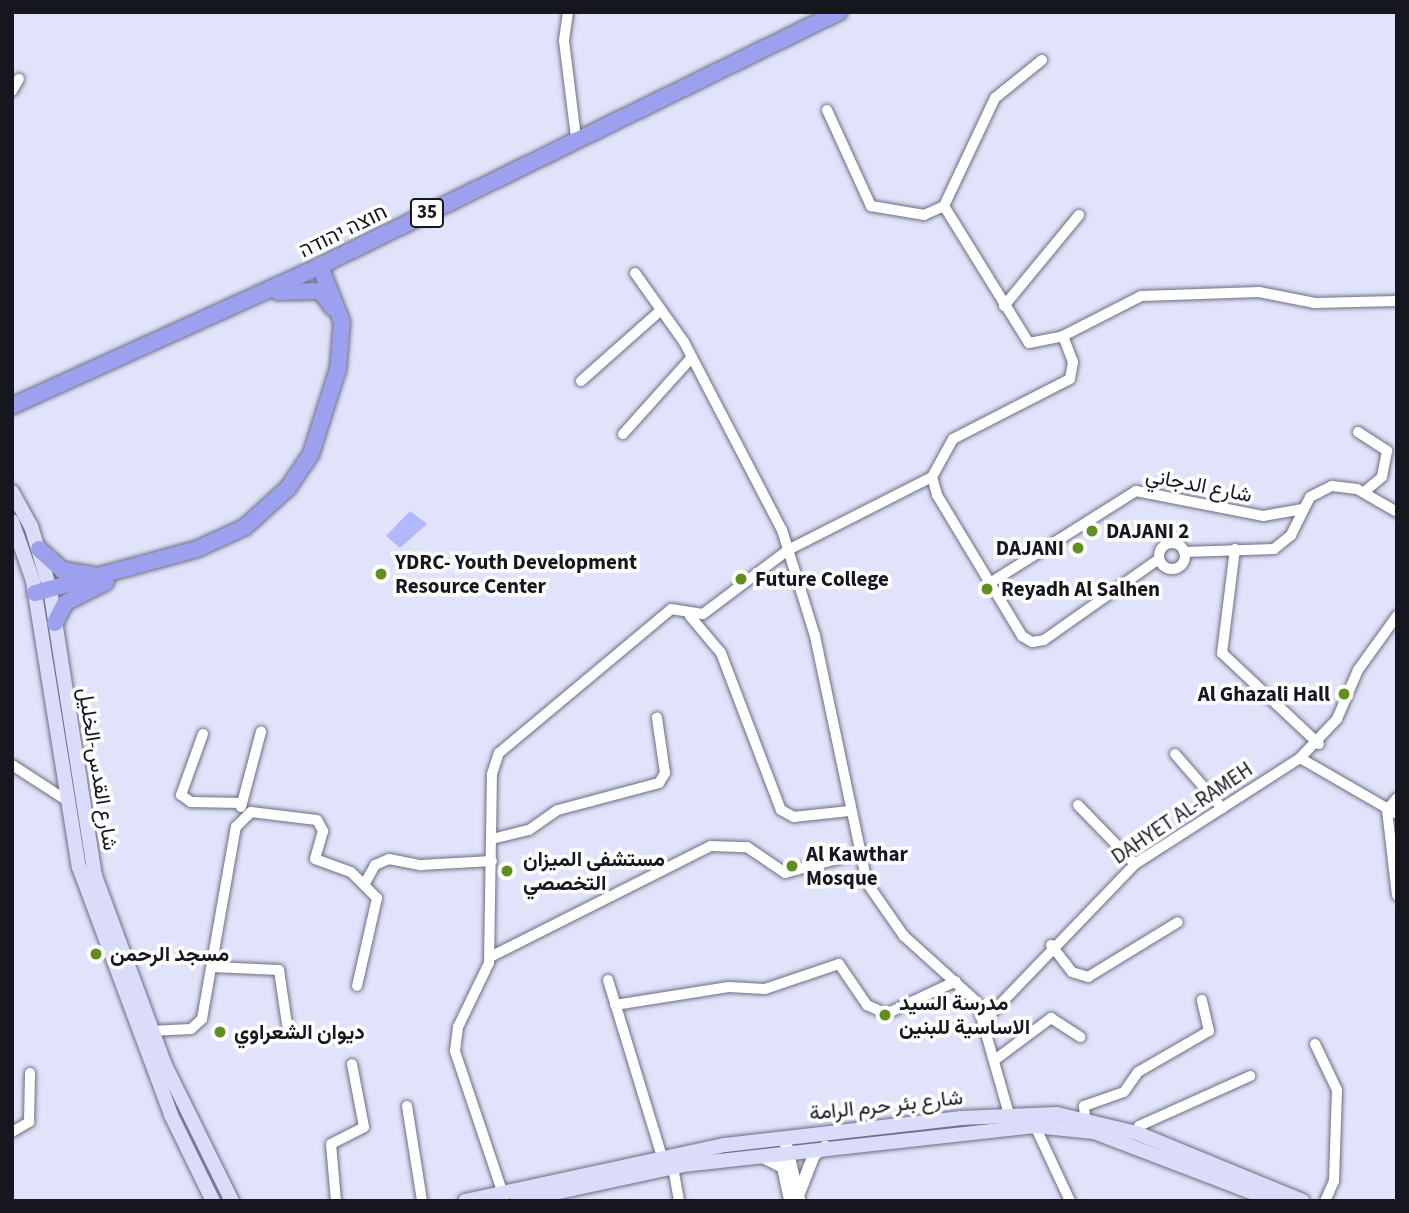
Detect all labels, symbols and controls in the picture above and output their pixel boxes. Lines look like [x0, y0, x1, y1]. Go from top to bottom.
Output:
road number: 35 [410, 197, 444, 228]
street label: חוצה יהודה [295, 199, 391, 263]
street label: شارع الدجاني [1144, 462, 1254, 508]
place label: DAJANI 2 [1106, 518, 1189, 544]
marker: DAJANI 2 [1084, 523, 1100, 539]
place label: DAJANI [996, 535, 1064, 561]
marker: DAJANI [1070, 540, 1086, 556]
place label: YDRC- Youth Development Resource Center [395, 549, 637, 599]
marker: YDRC- Youth Development Resource Center [373, 566, 389, 582]
place label: Future College [755, 566, 889, 592]
marker: Future College [733, 571, 749, 587]
place label: Reyadh Al Salhen [1001, 576, 1160, 602]
marker: Reyadh Al Salhen [979, 581, 995, 597]
place label: Al Ghazali Hall [1198, 681, 1330, 707]
street label: شارع القدس-الخليل [73, 686, 123, 852]
marker: Al Ghazali Hall [1336, 686, 1352, 702]
street label: DAHYET AL-RAMEH [1107, 757, 1257, 869]
place label: Al Kawthar Mosque [806, 841, 908, 891]
place label: مستشفى الميزان التخصصي [523, 846, 665, 896]
marker: Al Kawthar Mosque [784, 858, 800, 874]
marker: مستشفى الميزان التخصصي [497, 861, 517, 881]
place label: مسجد الرحمن [110, 941, 229, 967]
marker: مسجد الرحمن [88, 946, 104, 962]
place label: مدرسة السيد الاساسية للبنين [899, 990, 1030, 1040]
marker: مدرسة السيد الاساسية للبنين [877, 1007, 893, 1023]
place label: ديوان الشعراوي [234, 1019, 365, 1045]
marker: ديوان الشعراوي [212, 1024, 228, 1040]
street label: شارع بئر حرم الرامة [808, 1084, 964, 1126]

